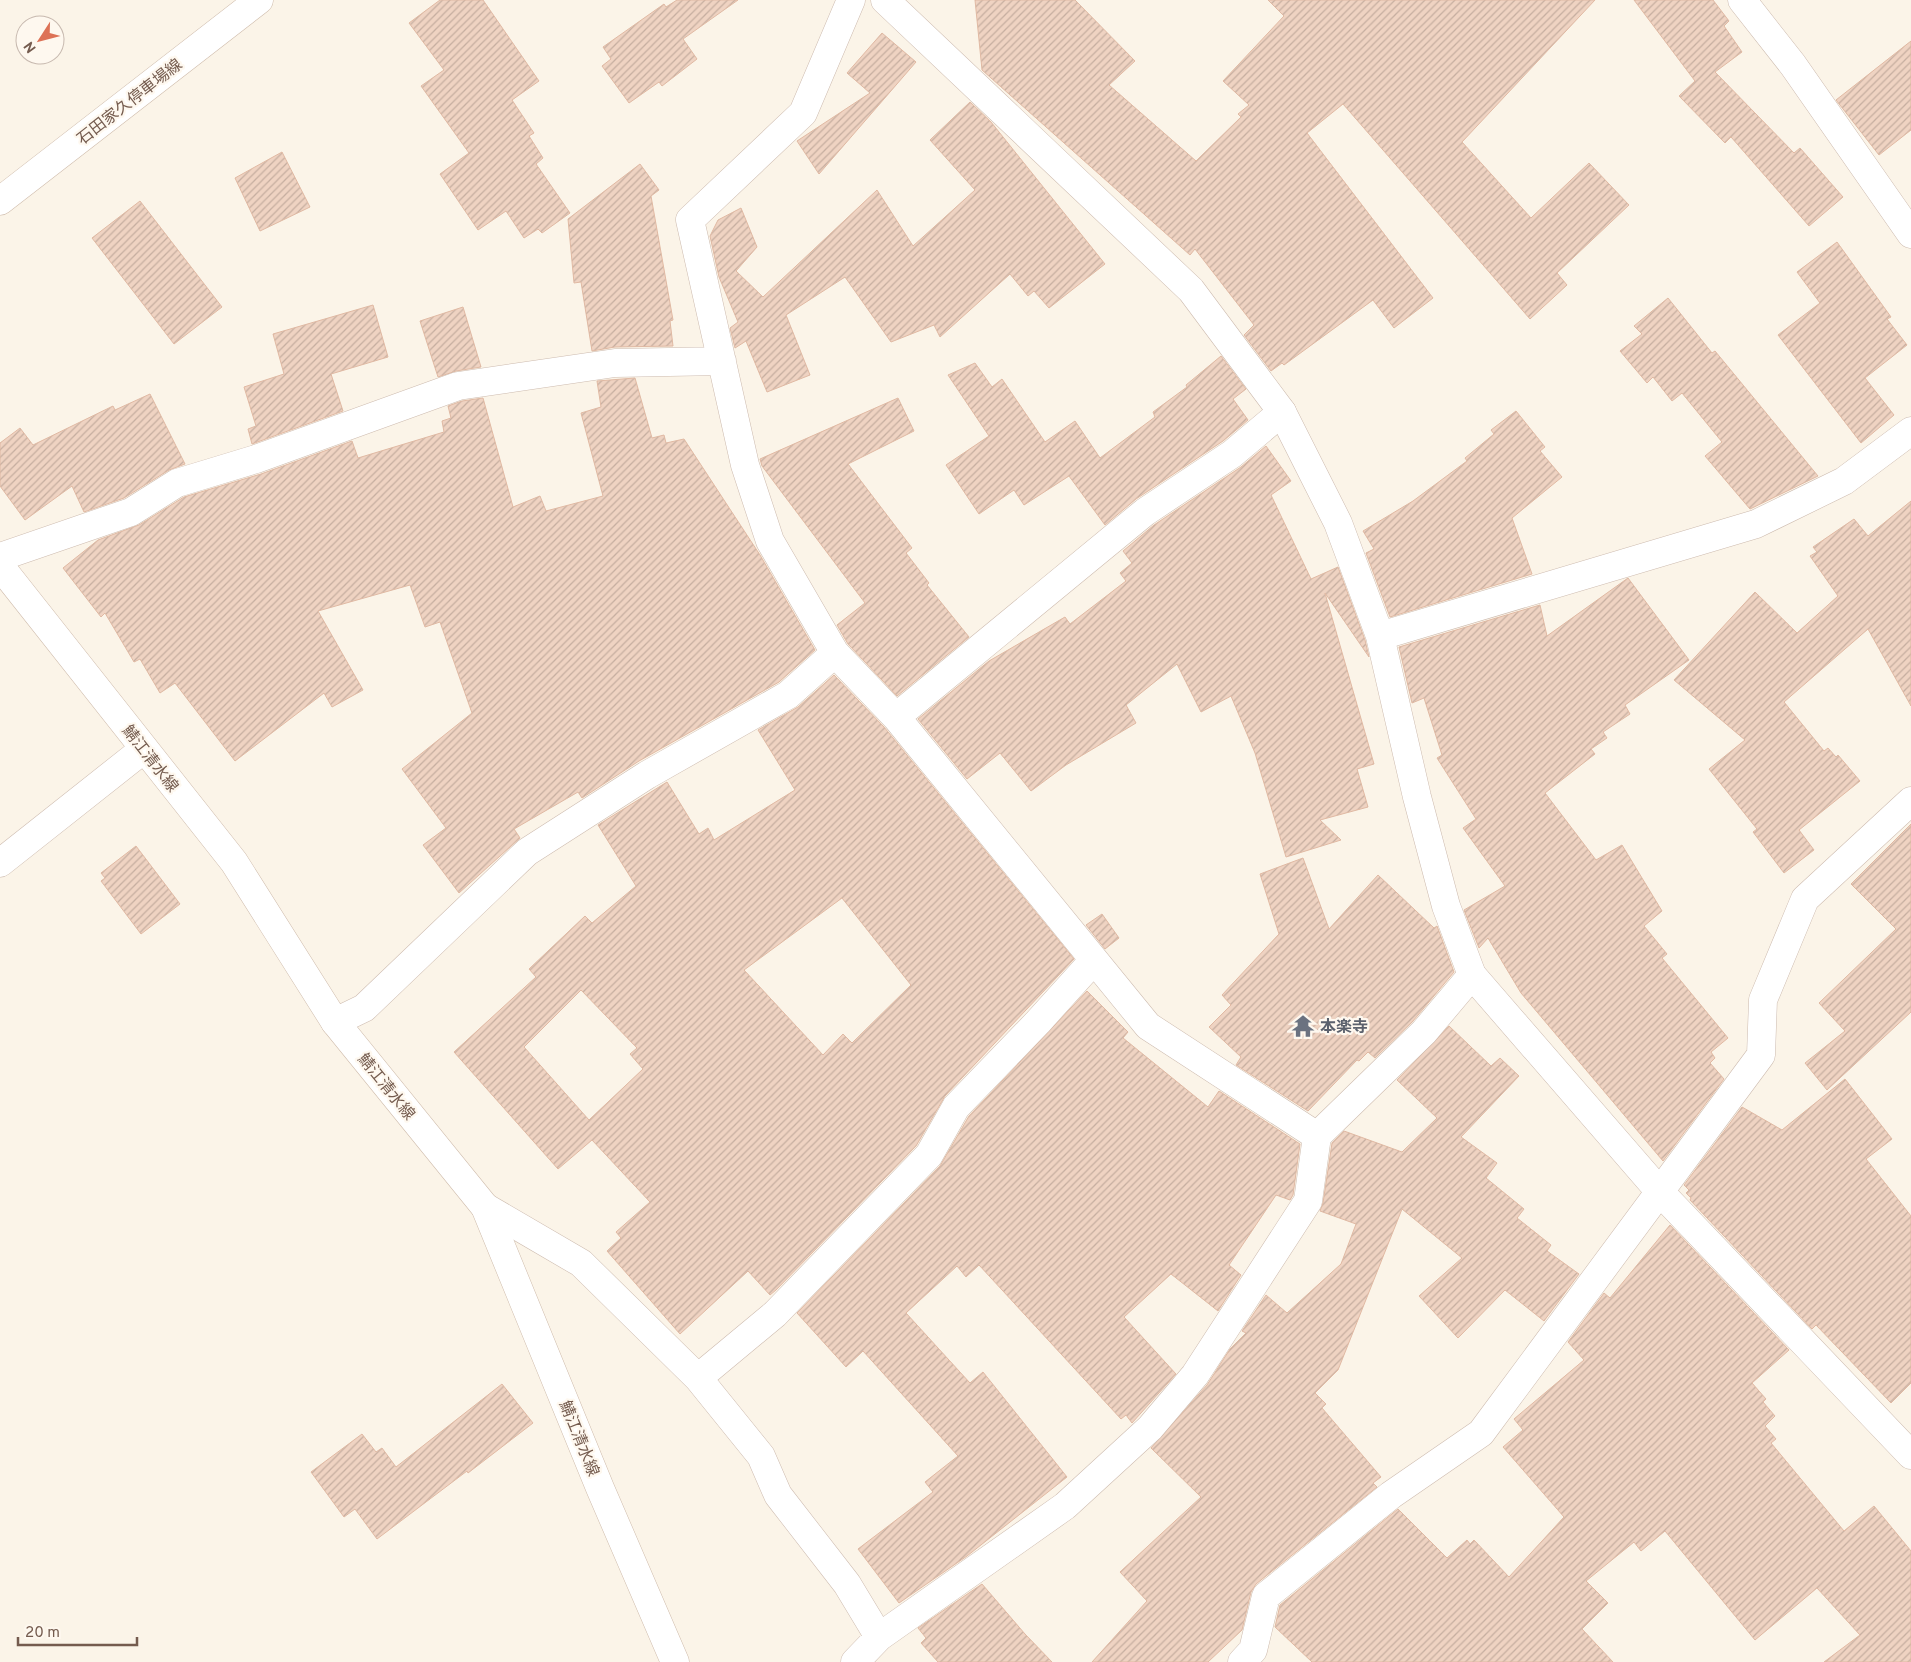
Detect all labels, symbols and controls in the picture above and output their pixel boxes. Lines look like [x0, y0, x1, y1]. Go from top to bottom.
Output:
north arrow [15, 15, 65, 65]
text: N [21, 38, 41, 56]
street label: 石田家久停車場線 [74, 55, 187, 150]
street label: 鯖江清水線 [117, 722, 182, 797]
temple icon: 本楽寺 [1290, 1013, 1316, 1039]
place label: 本楽寺 [1320, 1018, 1368, 1038]
street label: 鯖江清水線 [352, 1050, 418, 1125]
street label: 鯖江清水線 [554, 1398, 602, 1480]
scale bar [18, 1614, 136, 1646]
text: 20 m [25, 1624, 60, 1643]

